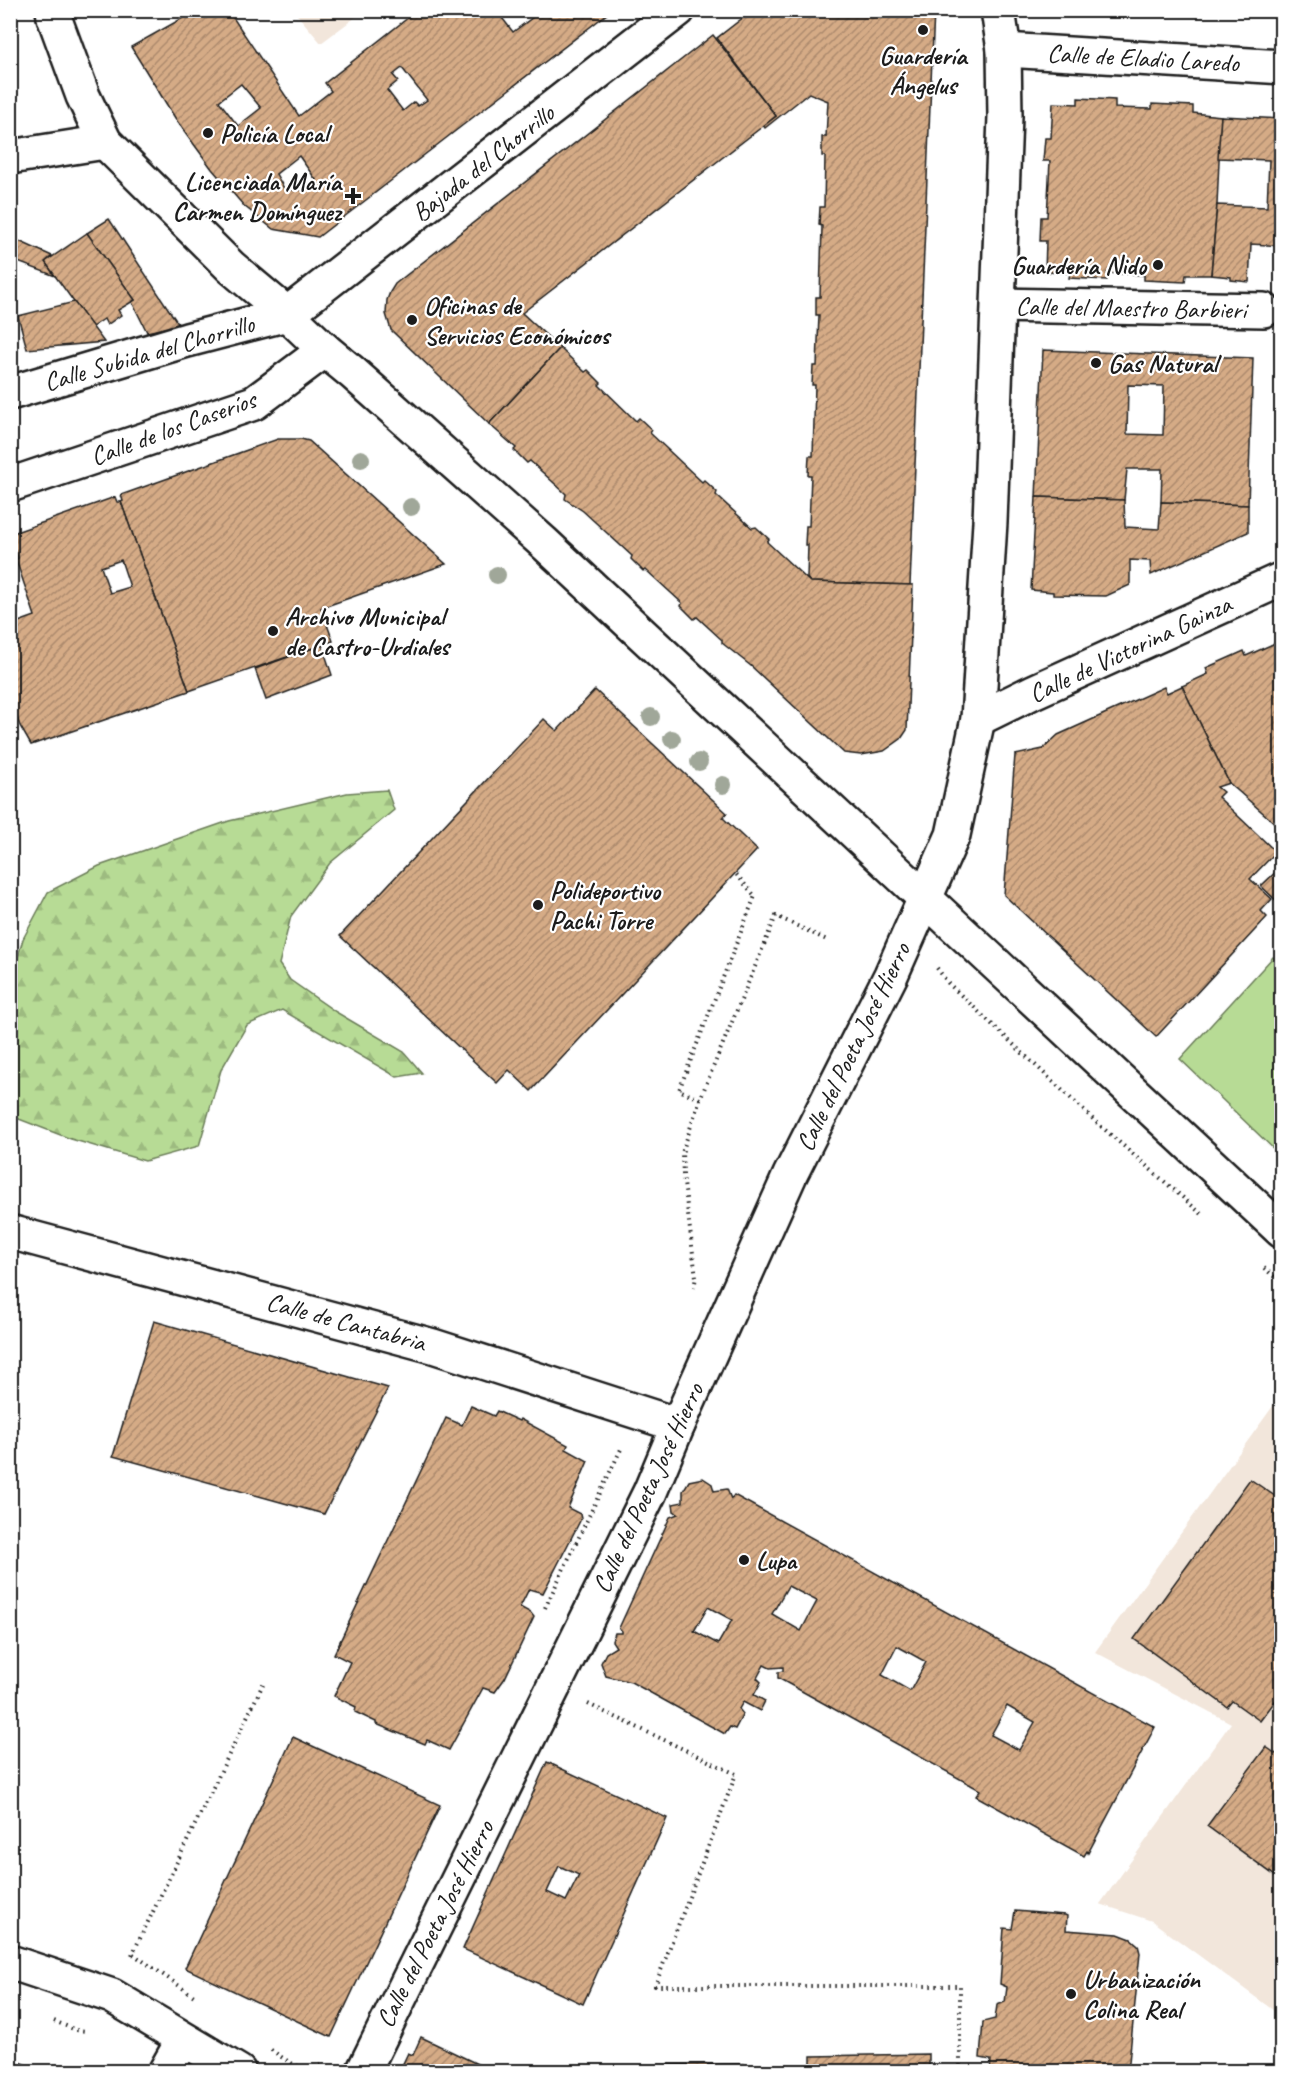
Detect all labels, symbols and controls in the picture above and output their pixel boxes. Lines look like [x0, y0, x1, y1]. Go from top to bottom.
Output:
marker: Guardería Ángelus [916, 23, 930, 37]
street label: Calle de Eladio Laredo [1046, 37, 1241, 80]
place label: Guardería Ángelus [879, 39, 969, 102]
street label: Bajada del Chorrillo [405, 96, 562, 229]
place label: Policía Local [220, 117, 332, 150]
marker: Policía Local [201, 126, 215, 140]
place label: Licenciada María Carmen Domínguez [173, 165, 343, 228]
marker: Licenciada María Carmen Domínguez [346, 189, 360, 203]
place label: Guardería Nido [1011, 249, 1148, 282]
marker: Guardería Nido [1151, 258, 1165, 272]
place label: Oficinas de Servicios Económicos [424, 289, 612, 352]
street label: Calle del Maestro Barbieri [1015, 289, 1250, 327]
street label: Calle Subida del Chorrillo [40, 307, 260, 399]
marker: Oficinas de Servicios Económicos [405, 313, 419, 327]
place label: Gas Natural [1108, 347, 1223, 380]
marker: Gas Natural [1089, 356, 1103, 370]
street label: Calle de los Caseríos [86, 382, 262, 473]
street label: Calle de Victorina Gainza [1024, 587, 1238, 710]
place label: Archivo Municipal de Castro-Urdiales [285, 600, 452, 663]
marker: Archivo Municipal de Castro-Urdiales [266, 624, 280, 638]
place label: Polideportivo Pachi Torre [550, 874, 662, 937]
marker: Polideportivo Pachi Torre [531, 898, 545, 912]
street label: Calle del Poeta José Hierro [788, 936, 919, 1157]
street label: Calle de Cantabria [263, 1285, 431, 1360]
street label: Calle del Poeta José Hierro [585, 1376, 712, 1598]
place label: Lupa [756, 1544, 798, 1577]
marker: Lupa [737, 1553, 751, 1567]
street label: Calle del Poeta José Hierro [369, 1813, 502, 2033]
place label: Urbanización Colina Real [1083, 1963, 1201, 2026]
marker: Urbanización Colina Real [1064, 1987, 1078, 2001]

